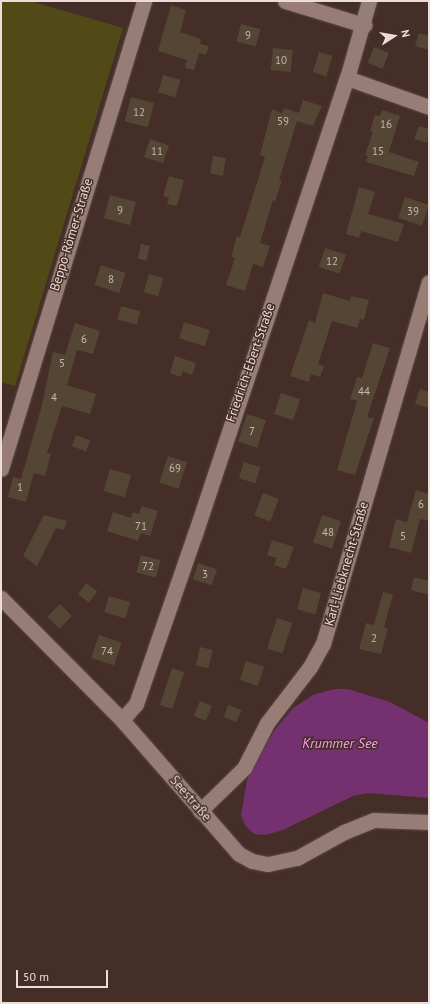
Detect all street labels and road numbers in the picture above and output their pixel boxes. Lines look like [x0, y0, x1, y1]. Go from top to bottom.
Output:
street label: Beppo-Römer-Straße [47, 177, 97, 293]
street label: Friedrich-Ebert-Straße [223, 302, 279, 424]
street label: Karl-Liebknecht-Straße [322, 500, 372, 628]
street label: Seestraße [166, 773, 214, 825]

